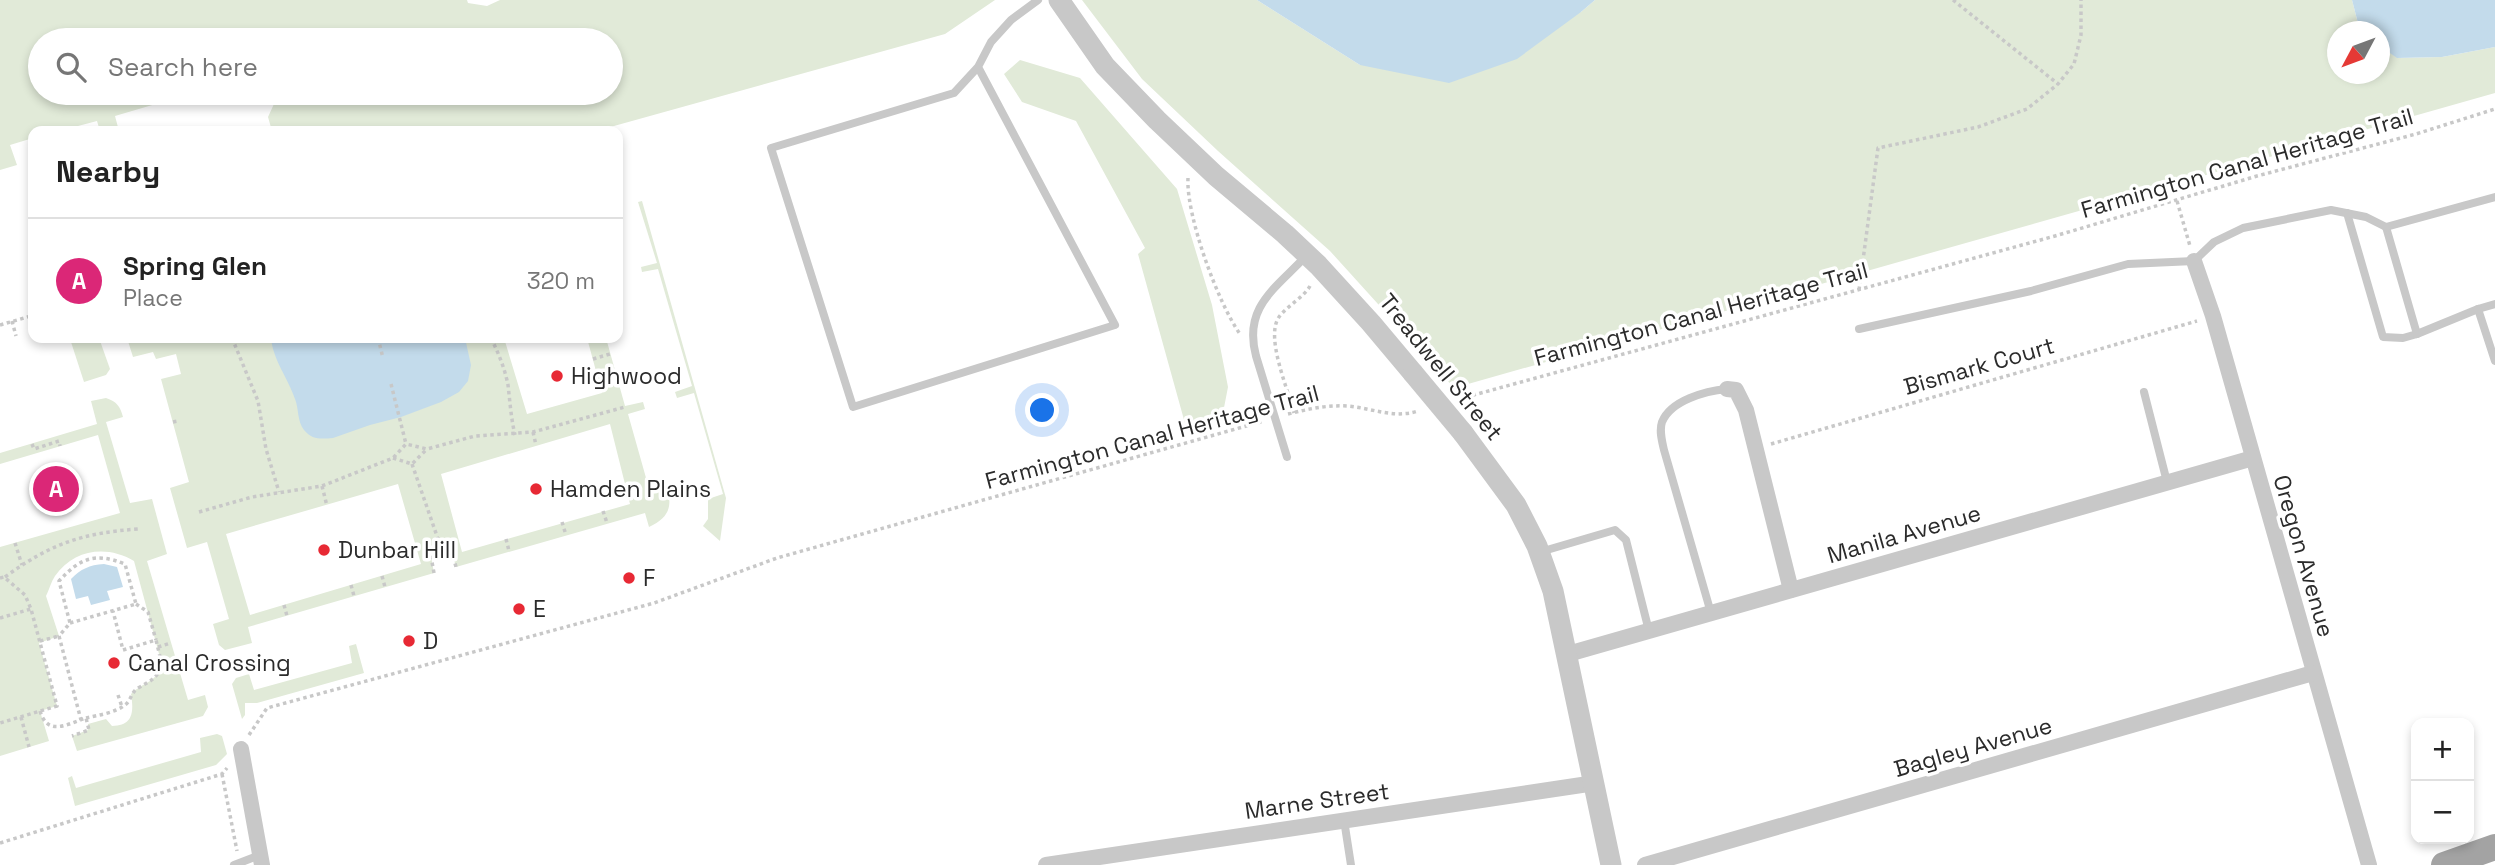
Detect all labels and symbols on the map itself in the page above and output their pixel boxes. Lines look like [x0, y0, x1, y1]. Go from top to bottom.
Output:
north arrow [2327, 21, 2390, 84]
street label: Farmington Canal Heritage Trail [2077, 101, 2417, 225]
street label: Farmington Canal Heritage Trail [1531, 255, 1871, 373]
street label: Treadwell Street [1372, 287, 1510, 447]
street label: Bismark Court [1900, 330, 2058, 402]
place label: Highwood [571, 361, 682, 391]
marker: Highwood [549, 368, 565, 384]
street label: Farmington Canal Heritage Trail [982, 378, 1322, 496]
your location [1025, 393, 1059, 427]
pin: A [33, 463, 79, 515]
street label: Oregon Avenue [2267, 472, 2341, 640]
place label: Hamden Plains [550, 474, 711, 504]
marker: Hamden Plains [528, 481, 544, 497]
street label: Manila Avenue [1824, 498, 1984, 570]
place label: Dunbar Hill [338, 535, 456, 565]
marker: Dunbar Hill [316, 542, 332, 558]
place label: F [643, 563, 655, 593]
marker: F [621, 570, 637, 586]
place label: E [533, 594, 546, 624]
marker: E [511, 601, 527, 617]
place label: D [423, 626, 438, 656]
marker: D [401, 633, 417, 649]
place label: Canal Crossing [128, 648, 291, 678]
marker: Canal Crossing [106, 655, 122, 671]
street label: Bagley Avenue [1891, 710, 2055, 784]
street label: Marne Street [1243, 776, 1391, 826]

